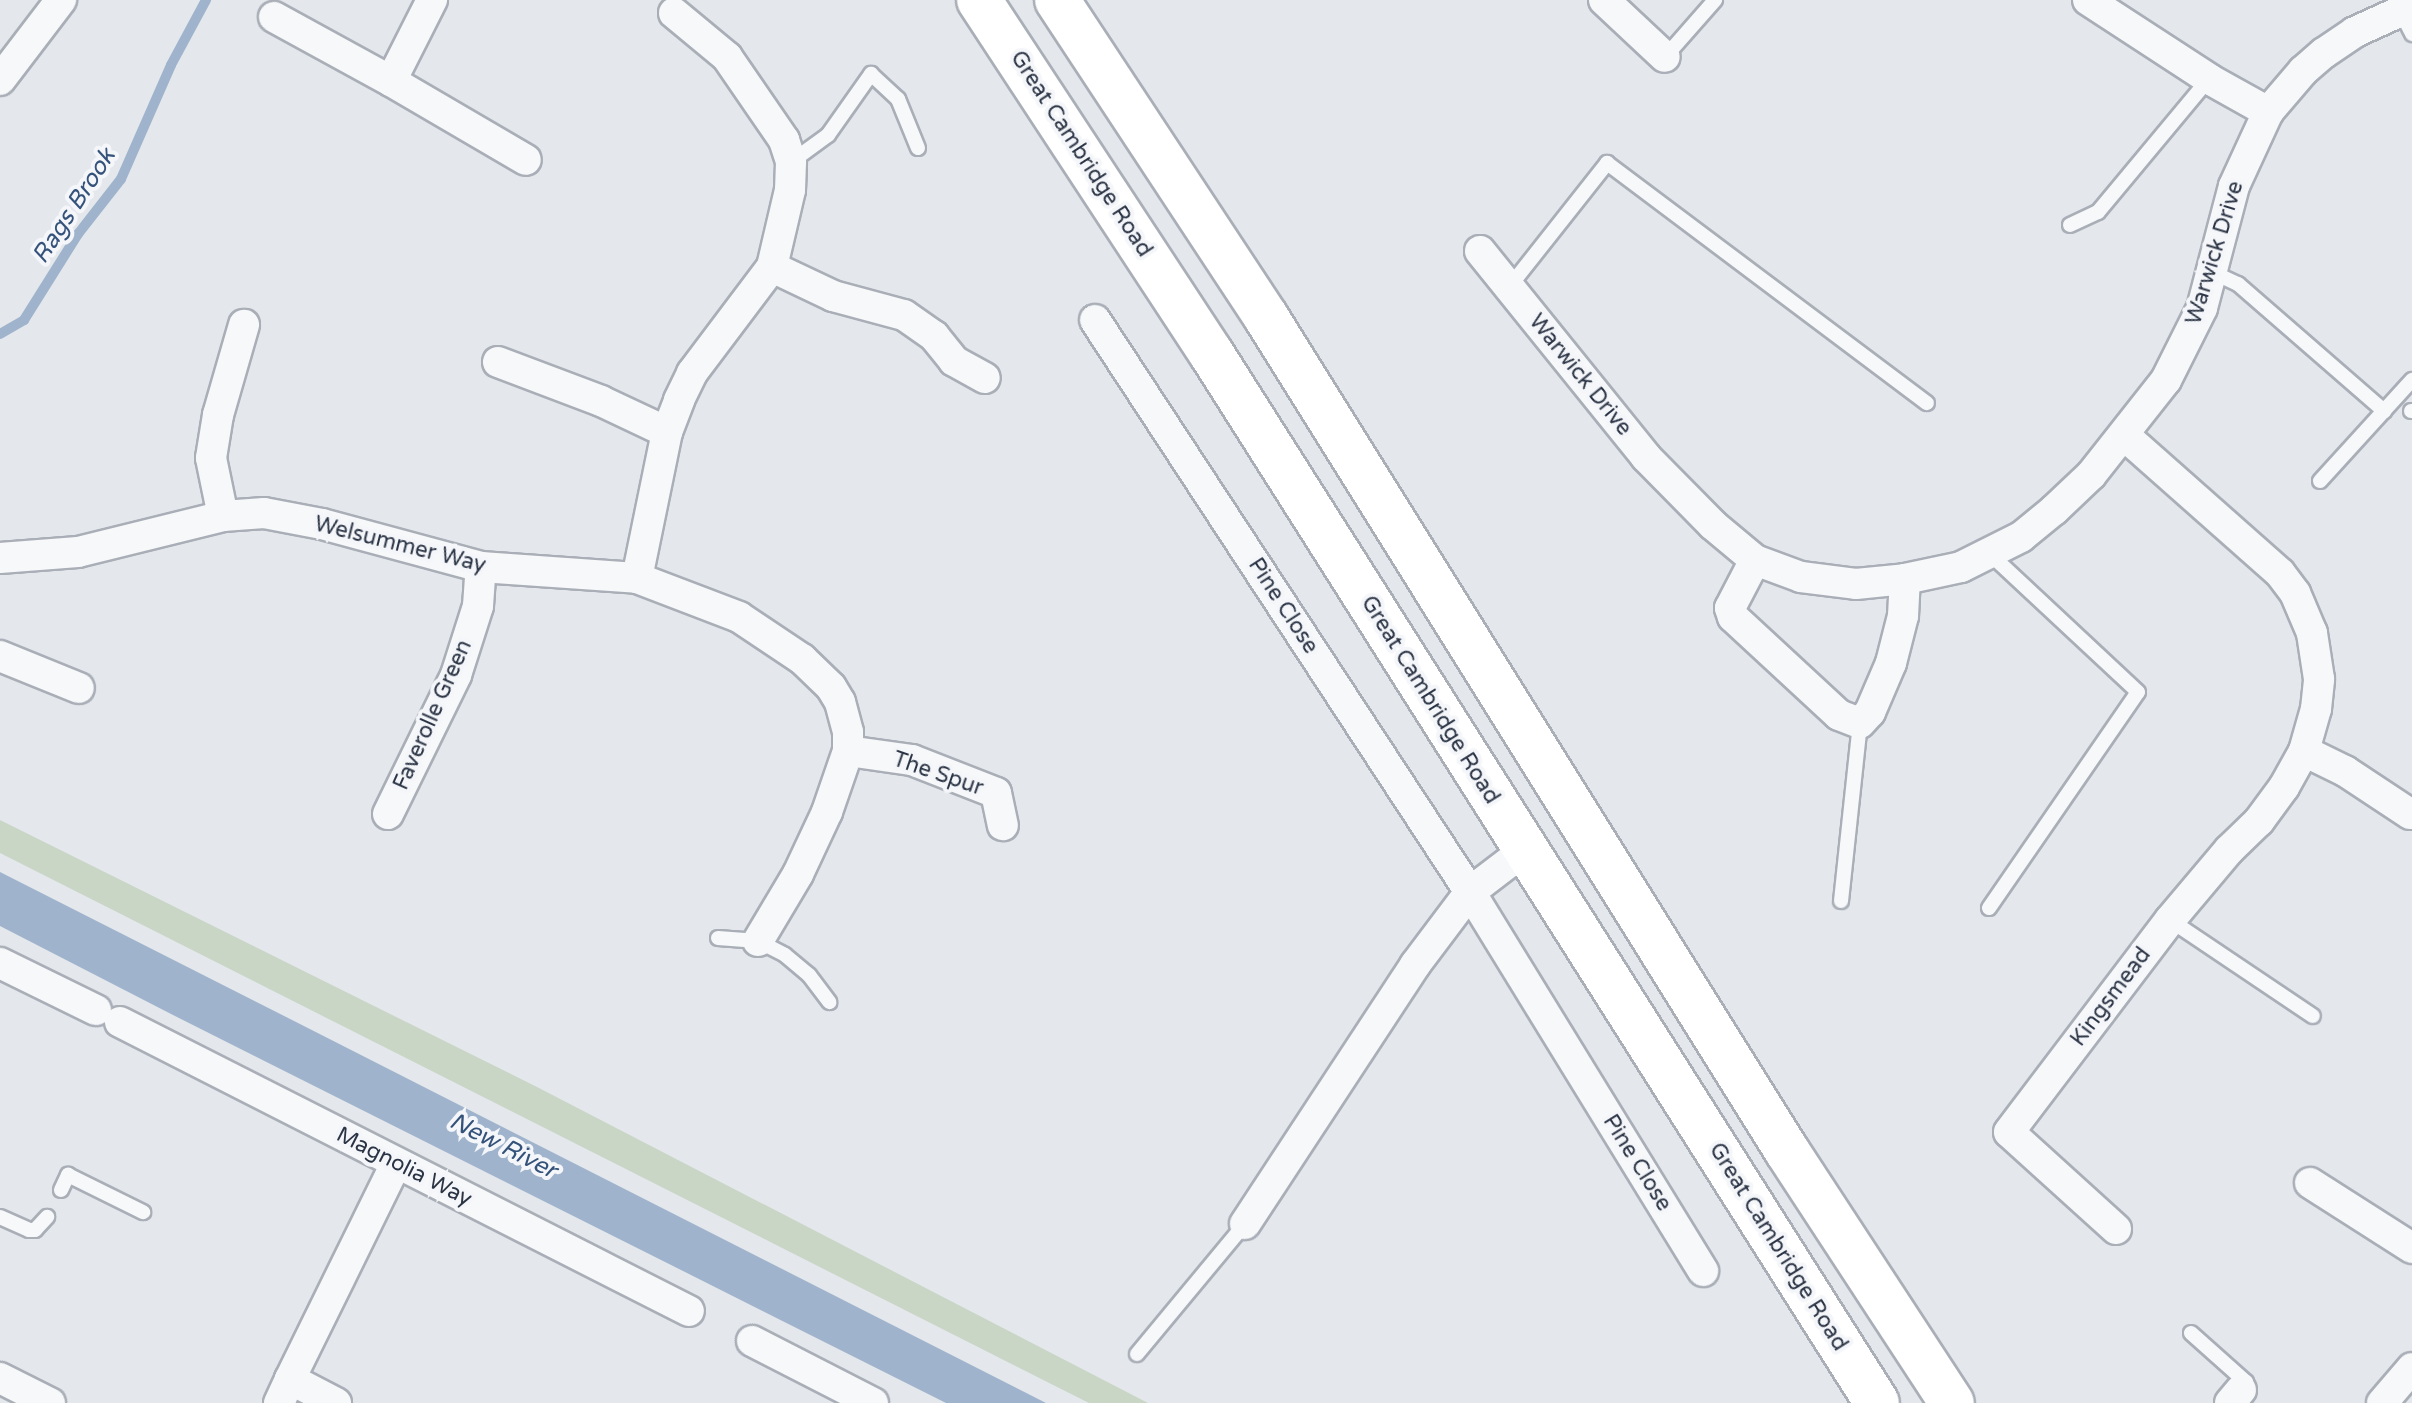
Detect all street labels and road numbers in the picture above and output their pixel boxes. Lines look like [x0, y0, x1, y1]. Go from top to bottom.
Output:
street label: Great Cambridge Road [1004, 46, 1158, 262]
street label: Warwick Drive [2181, 178, 2249, 328]
street label: Warwick Drive [1523, 309, 1637, 441]
street label: Welsummer Way [312, 511, 488, 579]
street label: Pine Close [1242, 553, 1324, 659]
street label: Great Cambridge Road [1355, 591, 1505, 809]
street label: Faverolle Green [388, 636, 478, 794]
street label: The Spur [889, 746, 987, 802]
street label: Kingsmead [2065, 942, 2157, 1052]
street label: Pine Close [1597, 1110, 1677, 1216]
street label: Magnolia Way [332, 1121, 476, 1213]
street label: Great Cambridge Road [1703, 1138, 1853, 1356]

